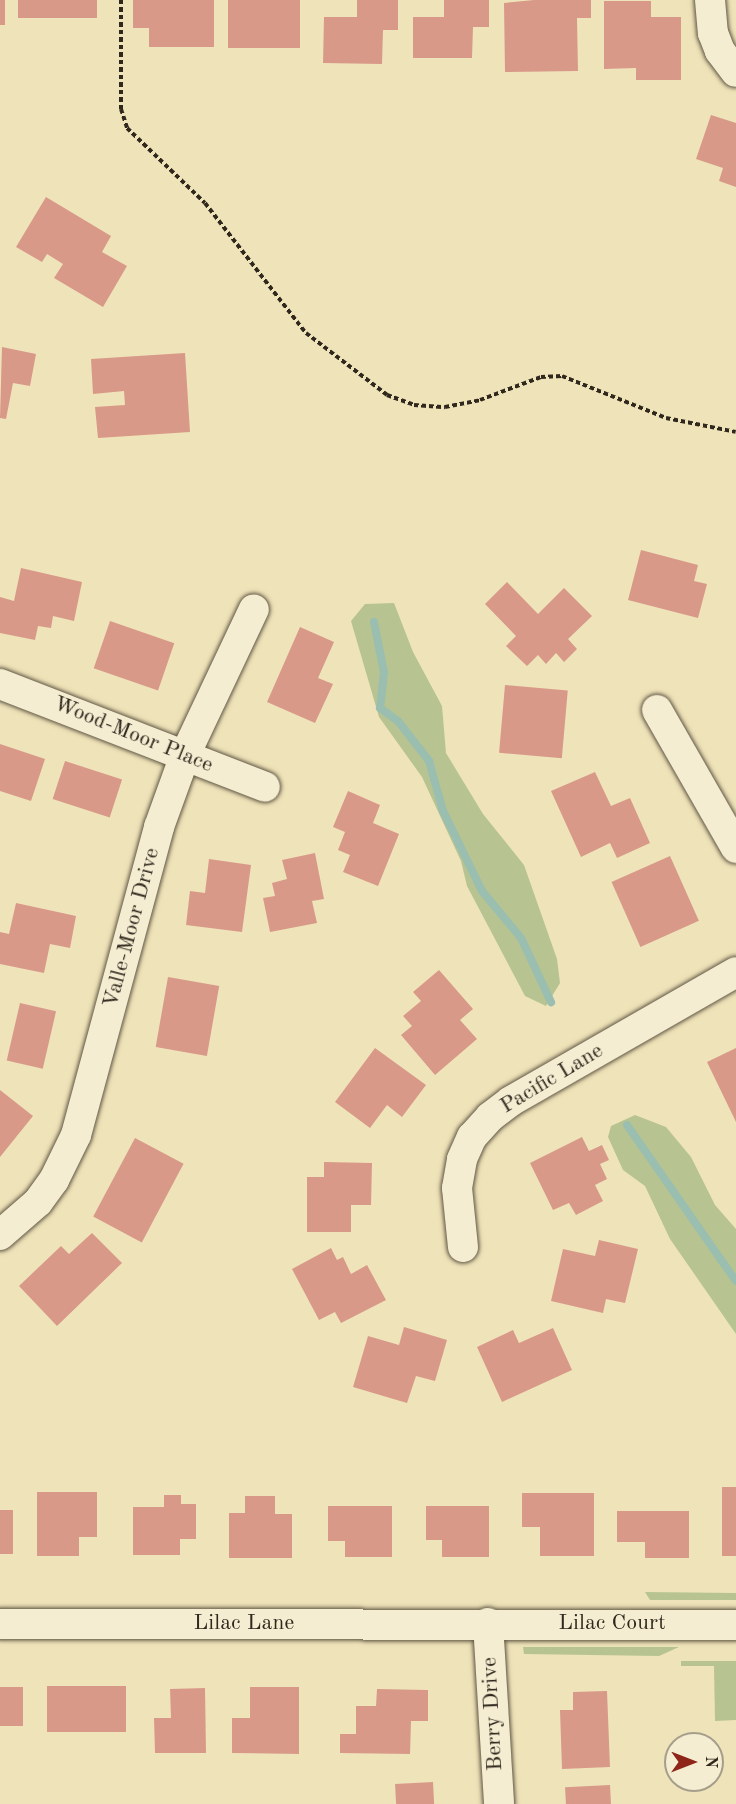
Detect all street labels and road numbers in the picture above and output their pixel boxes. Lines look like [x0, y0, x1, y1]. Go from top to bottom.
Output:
street label: Wood-Moor Place [49, 691, 217, 779]
street label: Valle-Moor Drive [98, 845, 166, 1011]
street label: Pacific Lane [496, 1038, 608, 1120]
street label: Lilac Lane [194, 1611, 294, 1637]
street label: Lilac Court [558, 1611, 666, 1637]
street label: Berry Drive [477, 1656, 509, 1772]

